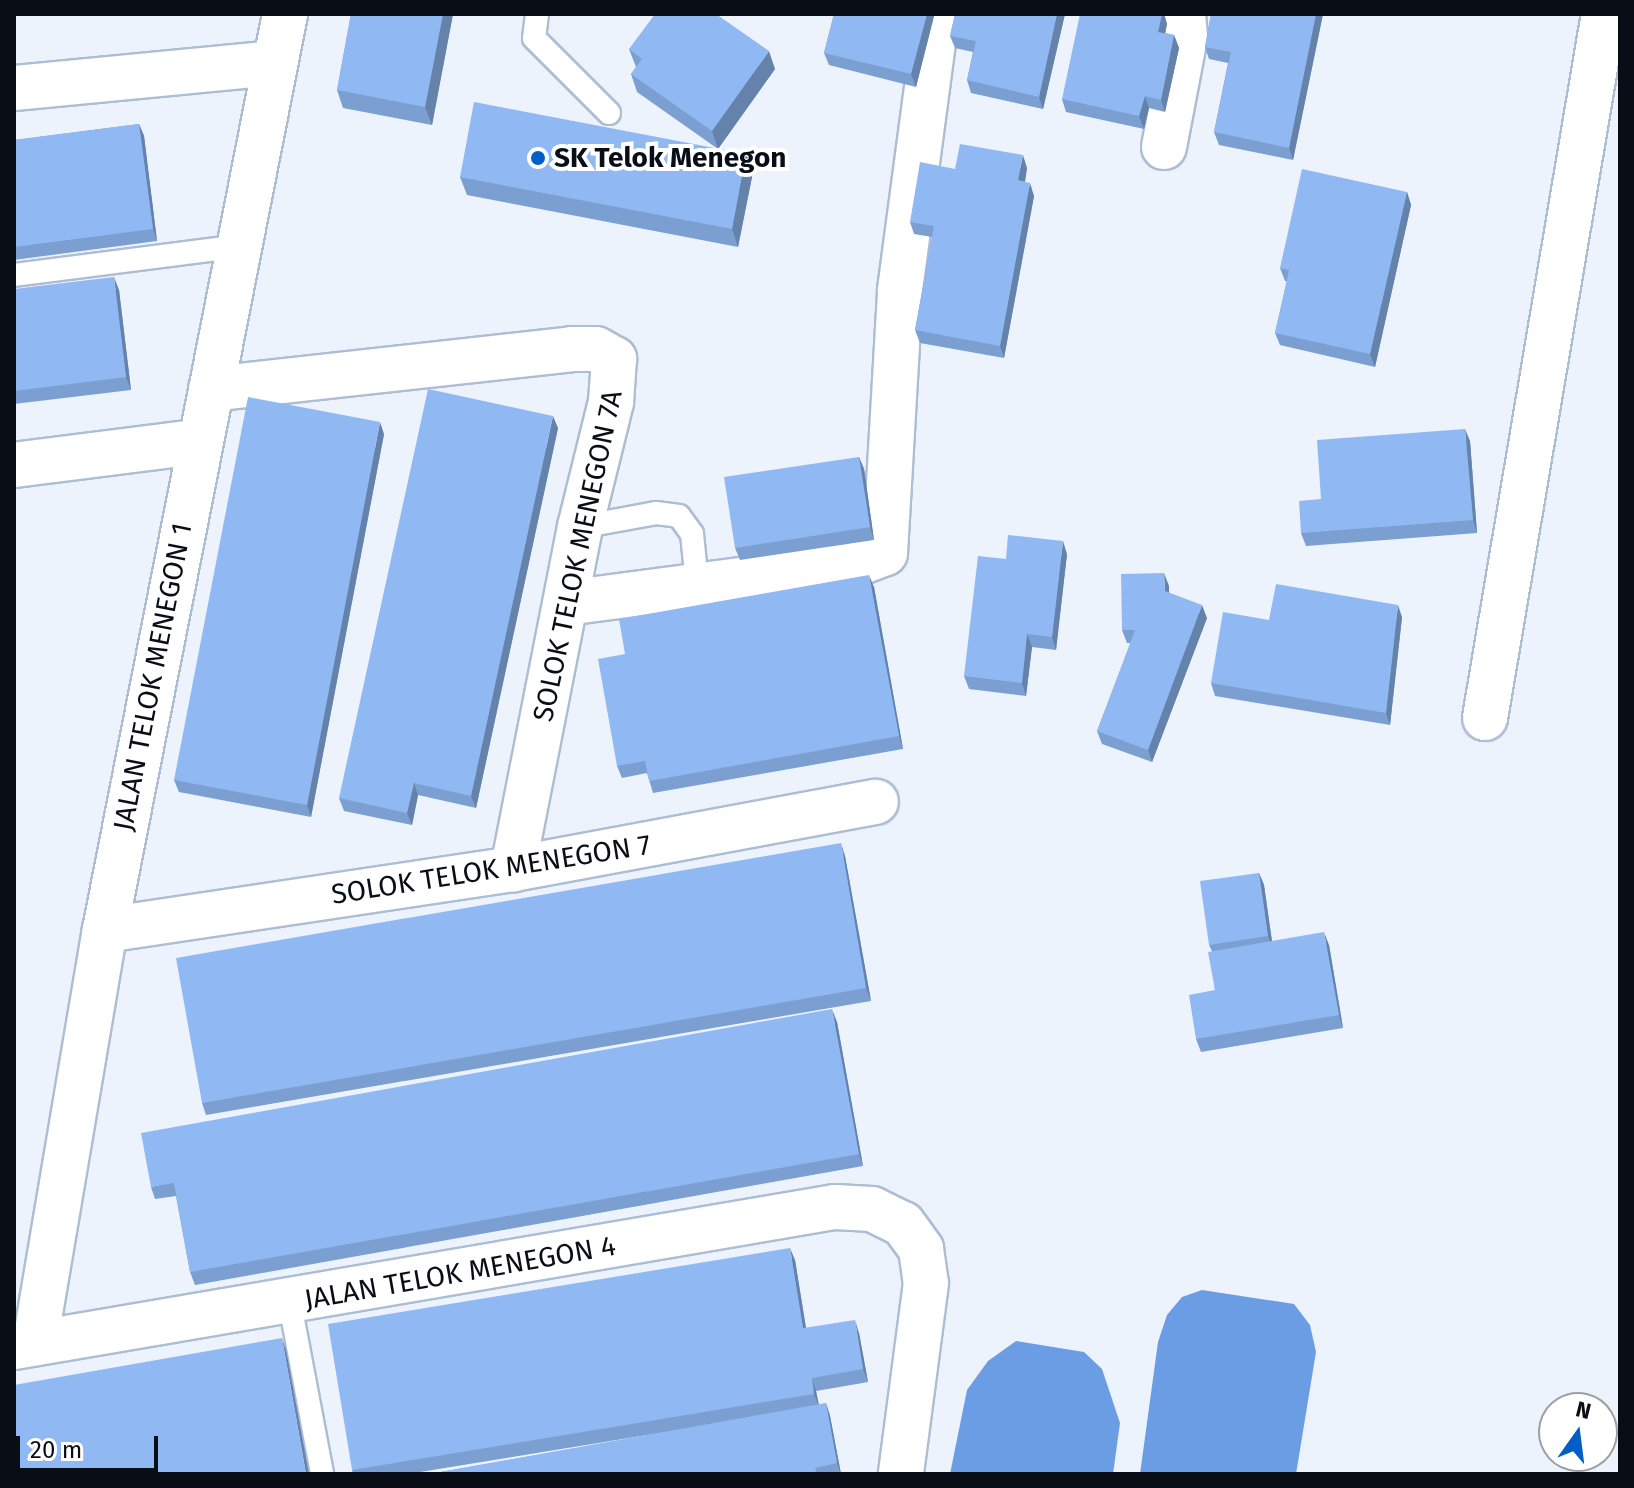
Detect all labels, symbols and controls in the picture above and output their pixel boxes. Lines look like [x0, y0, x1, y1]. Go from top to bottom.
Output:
place label: SK Telok Menegon [554, 141, 786, 175]
marker: SK Telok Menegon [529, 149, 547, 167]
street label: SOLOK TELOK MENEGON 7A [526, 387, 630, 725]
street label: JALAN TELOK MENEGON 1 [107, 520, 199, 834]
street label: SOLOK TELOK MENEGON 7 [329, 828, 653, 912]
street label: JALAN TELOK MENEGON 4 [302, 1229, 618, 1317]
north arrow [1538, 1392, 1618, 1472]
text: N [1573, 1395, 1594, 1425]
scale bar [20, 1420, 162, 1470]
text: 20 m [30, 1436, 82, 1464]

